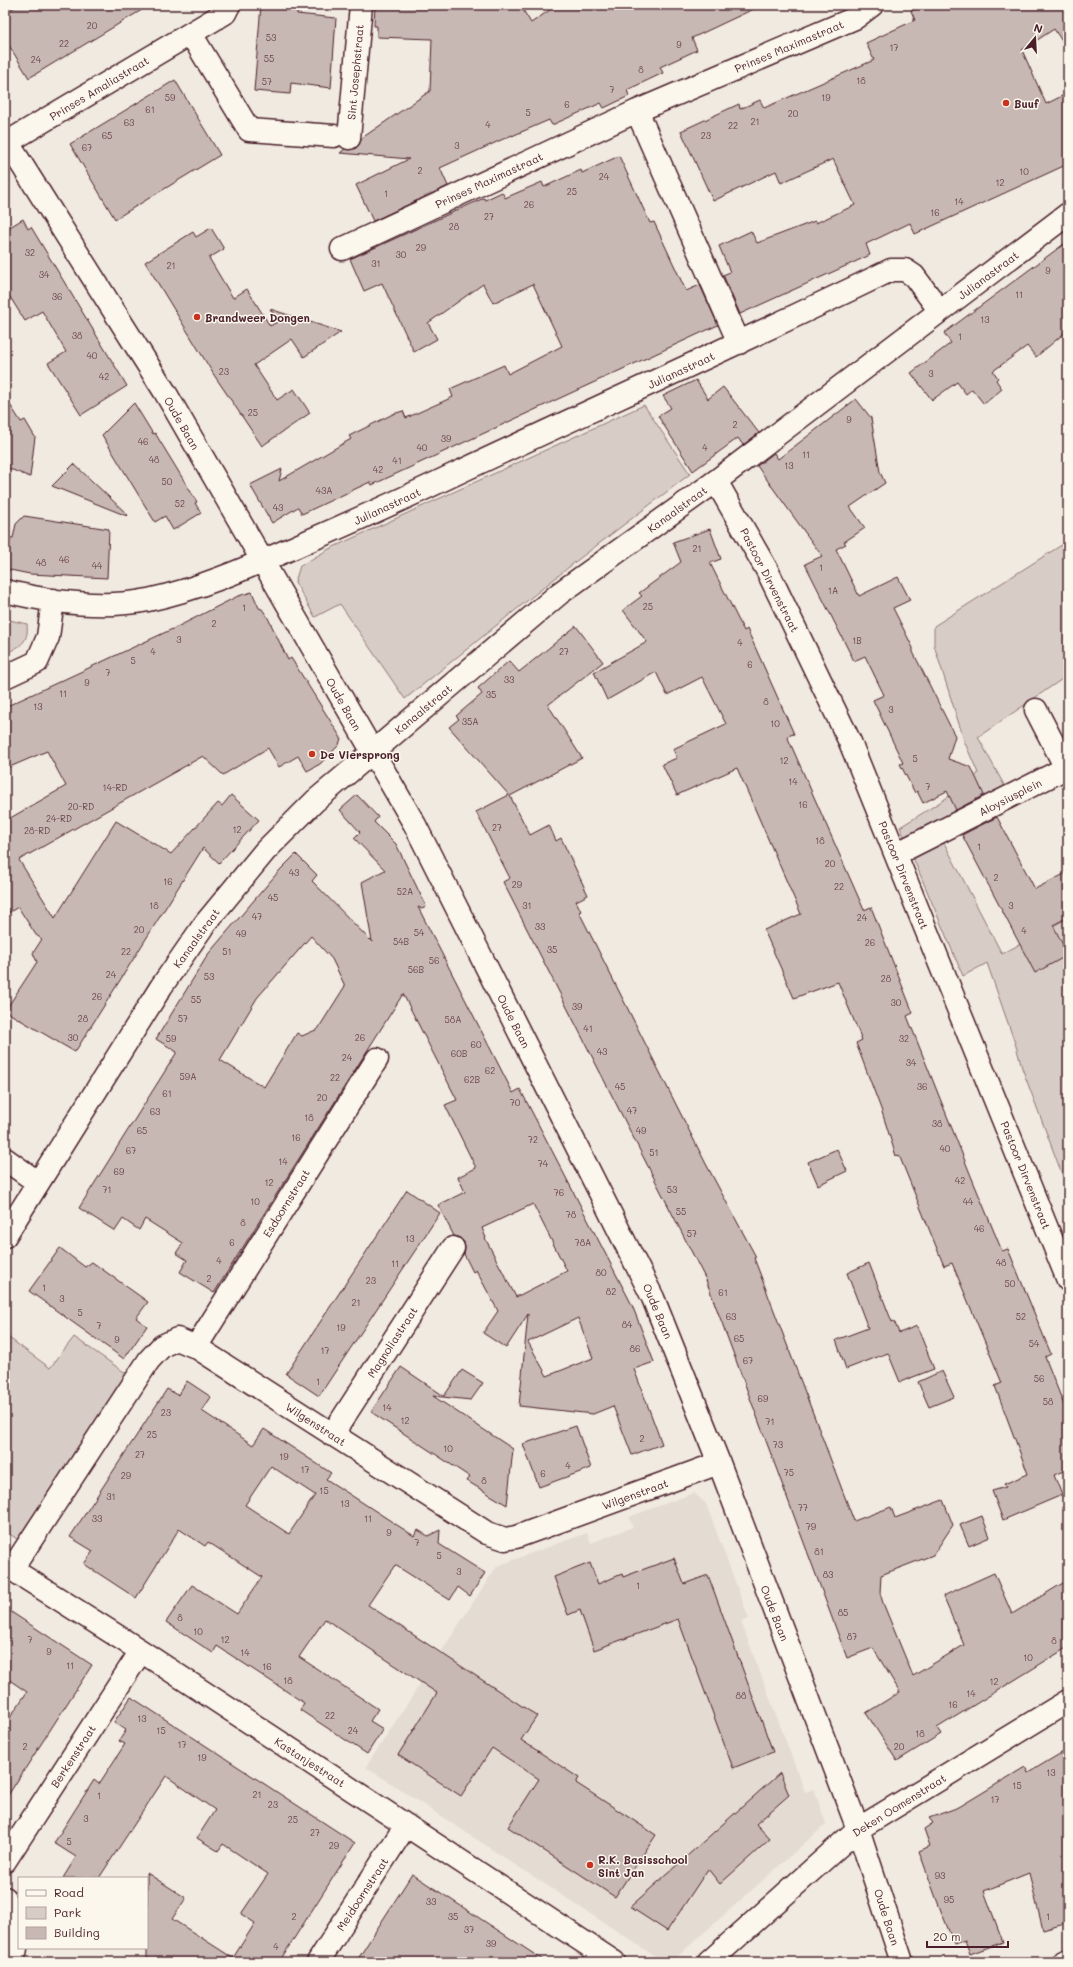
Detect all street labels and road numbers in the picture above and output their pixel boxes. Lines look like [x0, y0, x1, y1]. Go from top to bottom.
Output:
street label: Prinses Maximastraat [732, 16, 846, 76]
street label: Sint Josephstraat [343, 23, 367, 120]
street label: Prinses Amaliastraat [47, 52, 152, 124]
street label: Prinses Maximastraat [433, 148, 545, 212]
street label: Julianastraat [955, 247, 1021, 303]
street label: Julianastraat [645, 348, 717, 392]
street label: Oude Baan [161, 394, 203, 452]
street label: Kanaalstraat [644, 482, 710, 536]
street label: Julianastraat [351, 484, 423, 528]
street label: Pastoor Dirvenstraat [737, 525, 803, 635]
street label: Oude Baan [323, 675, 365, 733]
street label: Kanaalstraat [391, 681, 455, 737]
street label: Aloysiusplein [976, 775, 1044, 819]
street label: Pastoor Dirvenstraat [875, 819, 933, 931]
street label: Kanaalstraat [169, 905, 223, 971]
street label: Oude Baan [494, 991, 534, 1051]
street label: Pastoor Dirvenstraat [997, 1119, 1055, 1231]
street label: Esdoornstraat [259, 1166, 313, 1240]
street label: Oude Baan [640, 1281, 676, 1341]
street label: Magnoliastraat [363, 1303, 421, 1380]
street label: Wilgenstraat [283, 1399, 349, 1449]
street label: Wilgenstraat [600, 1475, 670, 1513]
street label: Oude Baan [757, 1583, 793, 1643]
street label: Berkenstraat [47, 1722, 99, 1790]
street label: Kastanjestraat [272, 1734, 348, 1791]
street label: Deken Oomenstraat [849, 1770, 949, 1840]
street label: Meidoornstraat [333, 1854, 391, 1934]
street label: Oude Baan [871, 1887, 903, 1947]

